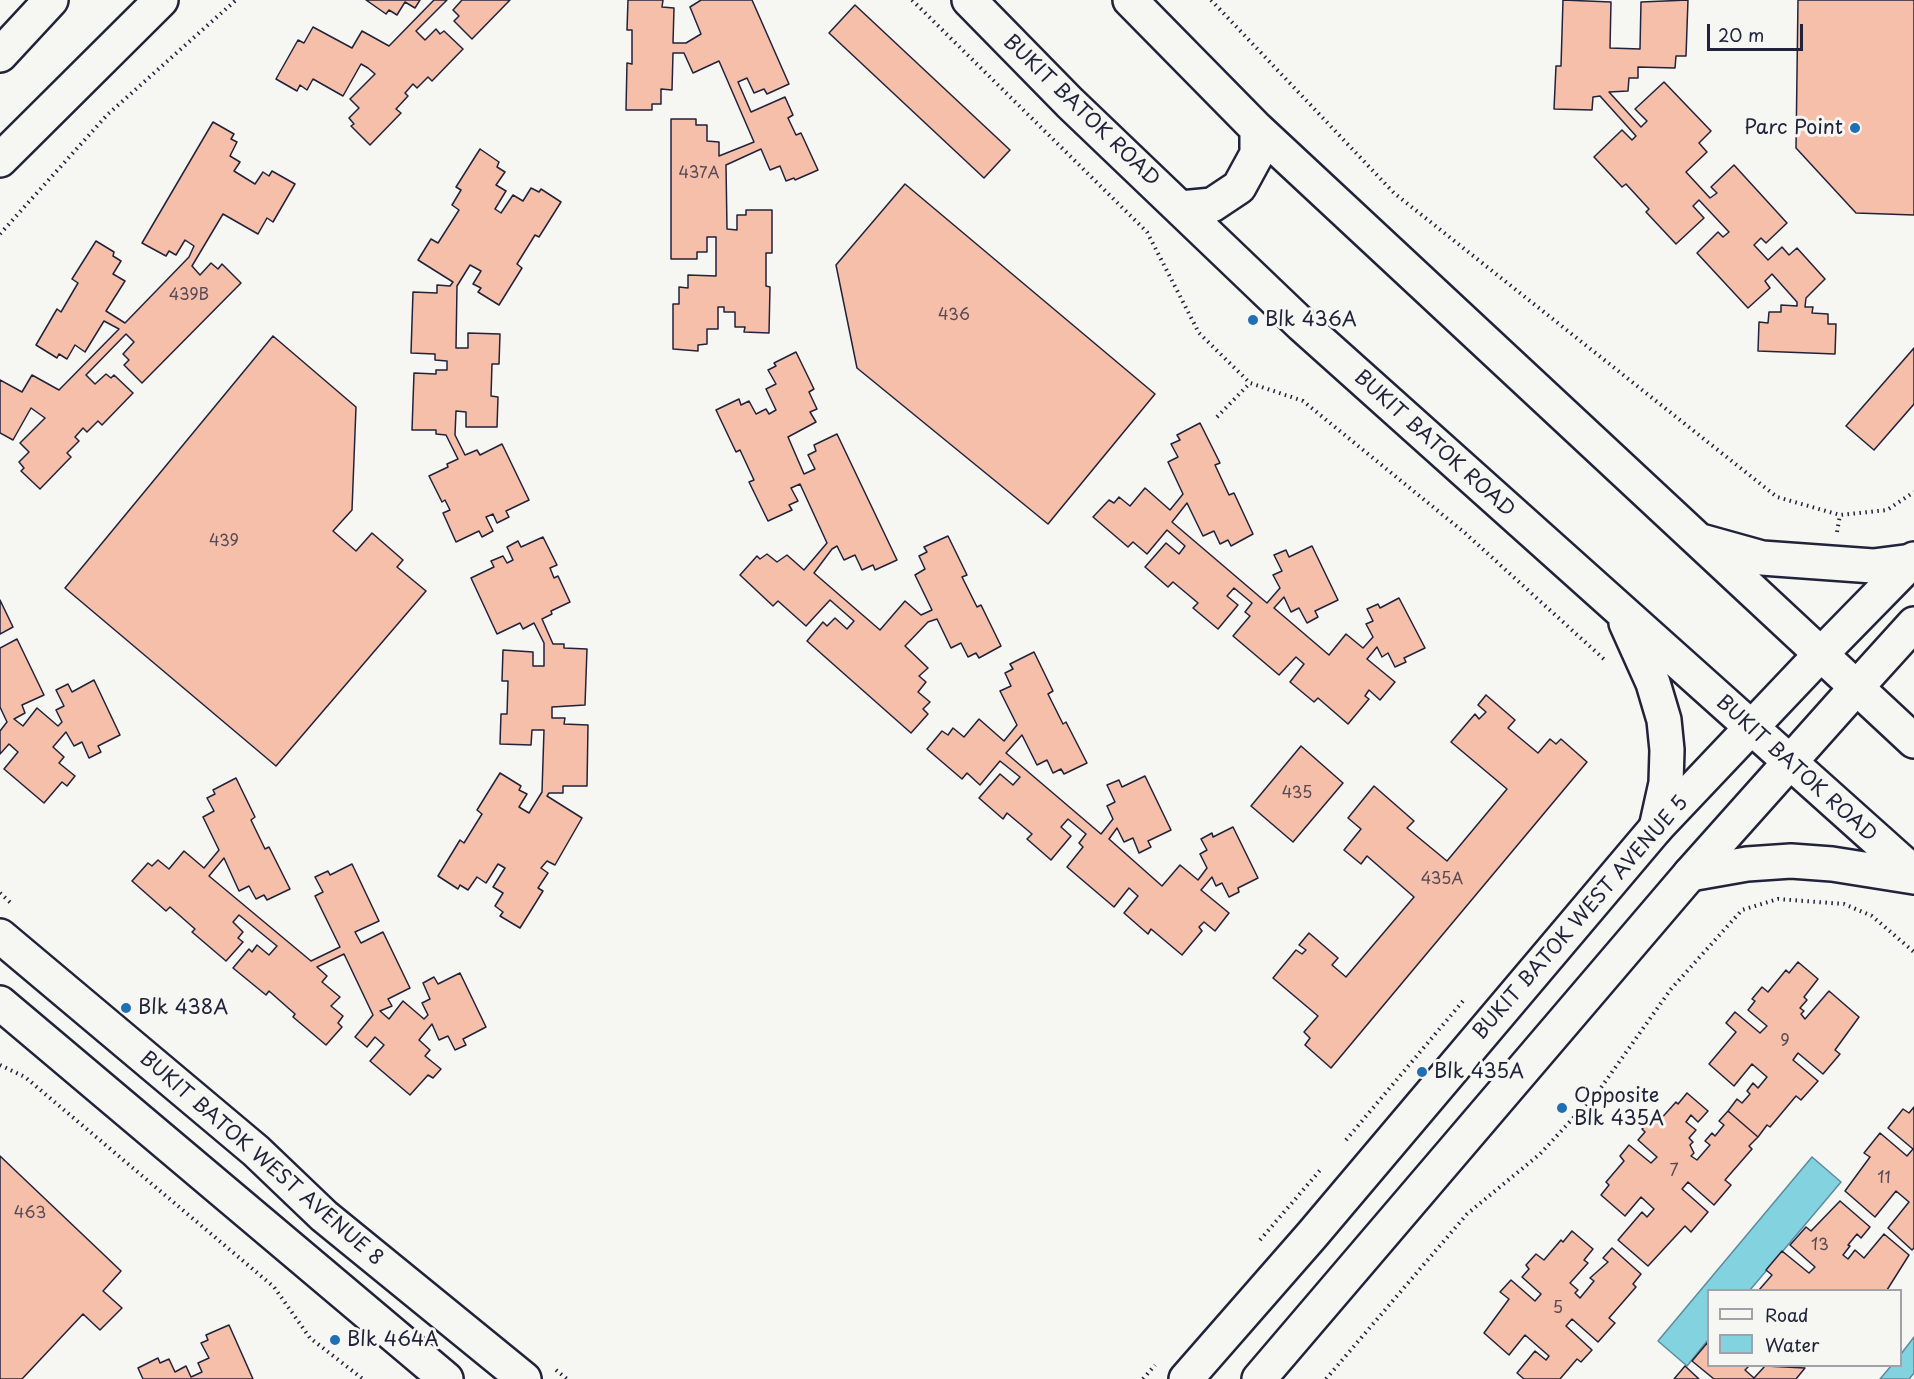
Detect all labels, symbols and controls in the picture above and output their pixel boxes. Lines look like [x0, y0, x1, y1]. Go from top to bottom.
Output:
scale bar [1710, 12, 1806, 50]
text: 20 m [1718, 21, 1764, 48]
street label: BUKIT BATOK ROAD [998, 30, 1164, 192]
place label: Parc Point [1744, 116, 1843, 140]
marker: Parc Point [1848, 121, 1862, 135]
house number: 437A [679, 164, 719, 184]
house number: 439B [169, 286, 209, 306]
house number: 436 [938, 306, 970, 326]
place label: Blk 436A [1265, 308, 1357, 332]
marker: Blk 436A [1246, 313, 1260, 327]
street label: BUKIT BATOK ROAD [1349, 366, 1519, 522]
house number: 439 [209, 532, 239, 552]
street label: BUKIT BATOK ROAD [1711, 691, 1881, 847]
house number: 435 [1282, 784, 1312, 804]
street label: BUKIT BATOK WEST AVENUE 5 [1469, 791, 1693, 1045]
house number: 435A [1421, 870, 1463, 890]
place label: Blk 438A [138, 996, 228, 1020]
marker: Blk 438A [119, 1001, 133, 1015]
house number: 9 [1780, 1032, 1790, 1052]
street label: BUKIT BATOK WEST AVENUE 8 [134, 1047, 388, 1271]
place label: Blk 435A [1434, 1060, 1524, 1084]
marker: Blk 435A [1415, 1065, 1429, 1079]
place label: Opposite Blk 435A [1574, 1084, 1664, 1131]
marker: Opposite Blk 435A [1555, 1101, 1569, 1115]
house number: 7 [1669, 1162, 1679, 1182]
house number: 11 [1877, 1169, 1891, 1189]
house number: 463 [14, 1204, 46, 1224]
house number: 13 [1811, 1236, 1829, 1256]
legend [1707, 1289, 1902, 1367]
house number: 5 [1553, 1299, 1563, 1319]
text: Road [1765, 1301, 1809, 1328]
place label: Blk 464A [347, 1328, 439, 1352]
text: Water [1765, 1331, 1819, 1358]
marker: Blk 464A [328, 1333, 342, 1347]

